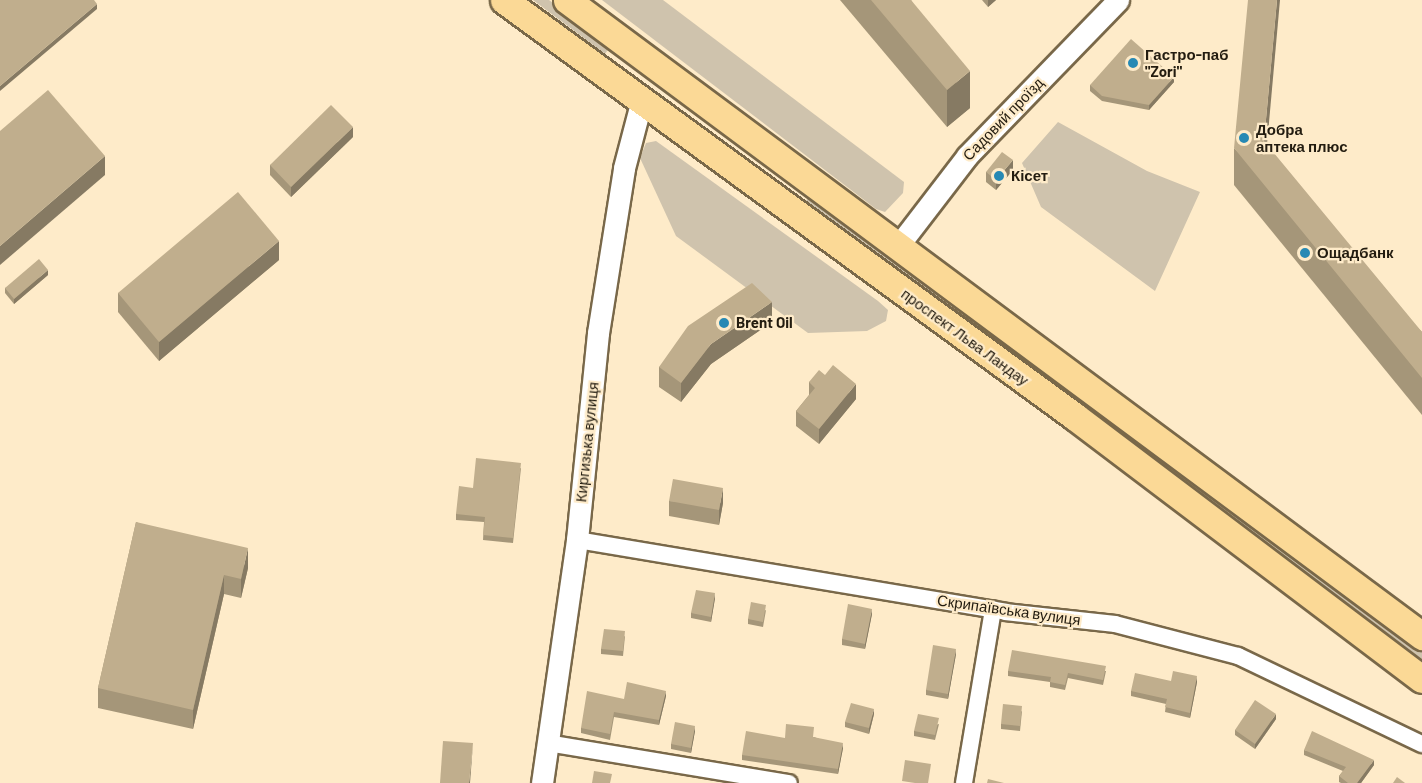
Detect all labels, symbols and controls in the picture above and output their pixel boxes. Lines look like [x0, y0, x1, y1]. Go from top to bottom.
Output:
place label: Гастро-паб "Zori" [1145, 45, 1228, 80]
marker: Гастро-паб "Zori" [1126, 56, 1140, 70]
street label: Садовий проїзд [959, 74, 1047, 164]
place label: Добра аптека плюс [1256, 120, 1347, 155]
marker: Добра аптека плюс [1237, 131, 1251, 145]
place label: Кісет [1011, 167, 1048, 185]
marker: Кісет [992, 169, 1006, 183]
place label: Ощадбанк [1317, 244, 1394, 262]
marker: Ощадбанк [1298, 246, 1312, 260]
street label: проспект Льва Ландау [898, 285, 1032, 389]
place label: Brent Oil [736, 314, 793, 332]
marker: Brent Oil [717, 316, 731, 330]
street label: Киргизька вулиця [572, 381, 602, 503]
street label: Скрипаївська вулиця [936, 591, 1082, 629]

